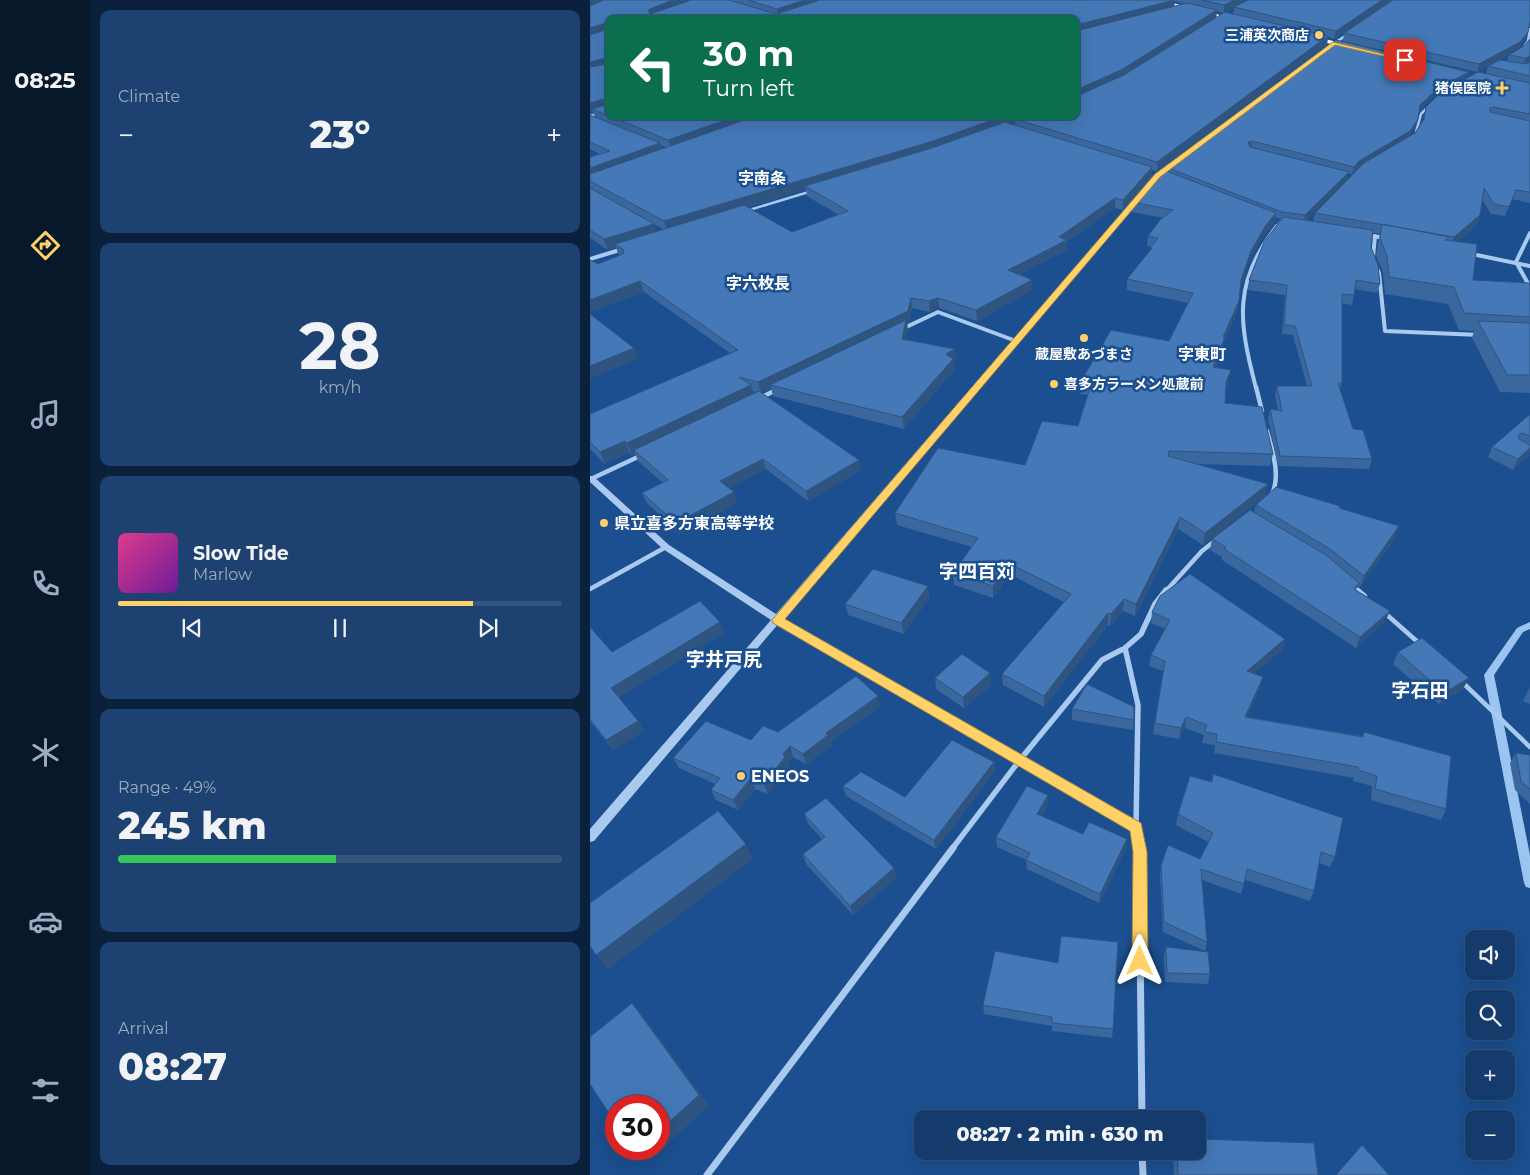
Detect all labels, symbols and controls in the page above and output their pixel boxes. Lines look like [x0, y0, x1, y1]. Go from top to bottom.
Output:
place label: 三浦英次商店 [1225, 26, 1309, 44]
marker: 三浦英次商店 [1313, 29, 1325, 41]
text: 30 m [703, 32, 794, 75]
icon: left [620, 35, 685, 100]
pin [1384, 39, 1426, 81]
icon: arrive [1391, 46, 1419, 74]
text: 08:25 [14, 67, 76, 94]
text: Turn left [703, 75, 795, 102]
place label: 猪俣医院 [1435, 79, 1491, 97]
marker: 猪俣医院 [1495, 81, 1509, 95]
text: Climate [118, 87, 180, 106]
text: 23° [310, 111, 370, 158]
text: − [118, 118, 134, 152]
text: + [546, 118, 562, 152]
district label: 字南条 [738, 169, 786, 188]
icon: directions [28, 228, 63, 263]
district label: 字六枚長 [726, 274, 790, 293]
text: 28 [299, 306, 381, 385]
marker: 蔵屋敷あづまさ [1078, 332, 1090, 344]
place label: 蔵屋敷あづまさ [1035, 345, 1133, 363]
district label: 字東町 [1178, 345, 1226, 364]
place label: 喜多方ラーメン処蔵前 [1064, 375, 1203, 393]
text: km/h [319, 378, 361, 397]
marker: 喜多方ラーメン処蔵前 [1048, 378, 1060, 390]
icon: music [28, 397, 63, 432]
place label: 県立喜多方東高等学校 [614, 514, 774, 533]
marker: 県立喜多方東高等学校 [598, 517, 610, 529]
text: Slow Tide [193, 542, 289, 565]
district label: 字四百苅 [939, 560, 1015, 583]
text: Marlow [193, 565, 252, 584]
icon: phone [28, 566, 63, 601]
icon: previous [178, 614, 206, 642]
icon: pause [326, 614, 354, 642]
icon: next [474, 614, 502, 642]
district label: 字井戸尻 [686, 648, 762, 671]
district label: 字石田 [1391, 679, 1449, 702]
icon: climate [28, 735, 63, 770]
place label: ENEOS [751, 767, 809, 786]
marker: ENEOS [735, 770, 747, 782]
text: Range · 49% [118, 778, 216, 797]
text: 245 km [118, 802, 267, 849]
icon: car [28, 904, 63, 939]
map controls [1465, 930, 1515, 1160]
button: sound [1465, 930, 1515, 980]
position arrow [1113, 934, 1165, 986]
button: search [1465, 990, 1515, 1040]
text: Arrival [118, 1019, 168, 1038]
text: 08:27 [118, 1043, 227, 1090]
button: + [1465, 1050, 1515, 1100]
icon: filters [28, 1073, 63, 1108]
speed limit sign: 30 [605, 1095, 670, 1160]
button: − [1465, 1110, 1515, 1160]
text: 08:27 · 2 min · 630 m [956, 1123, 1164, 1146]

